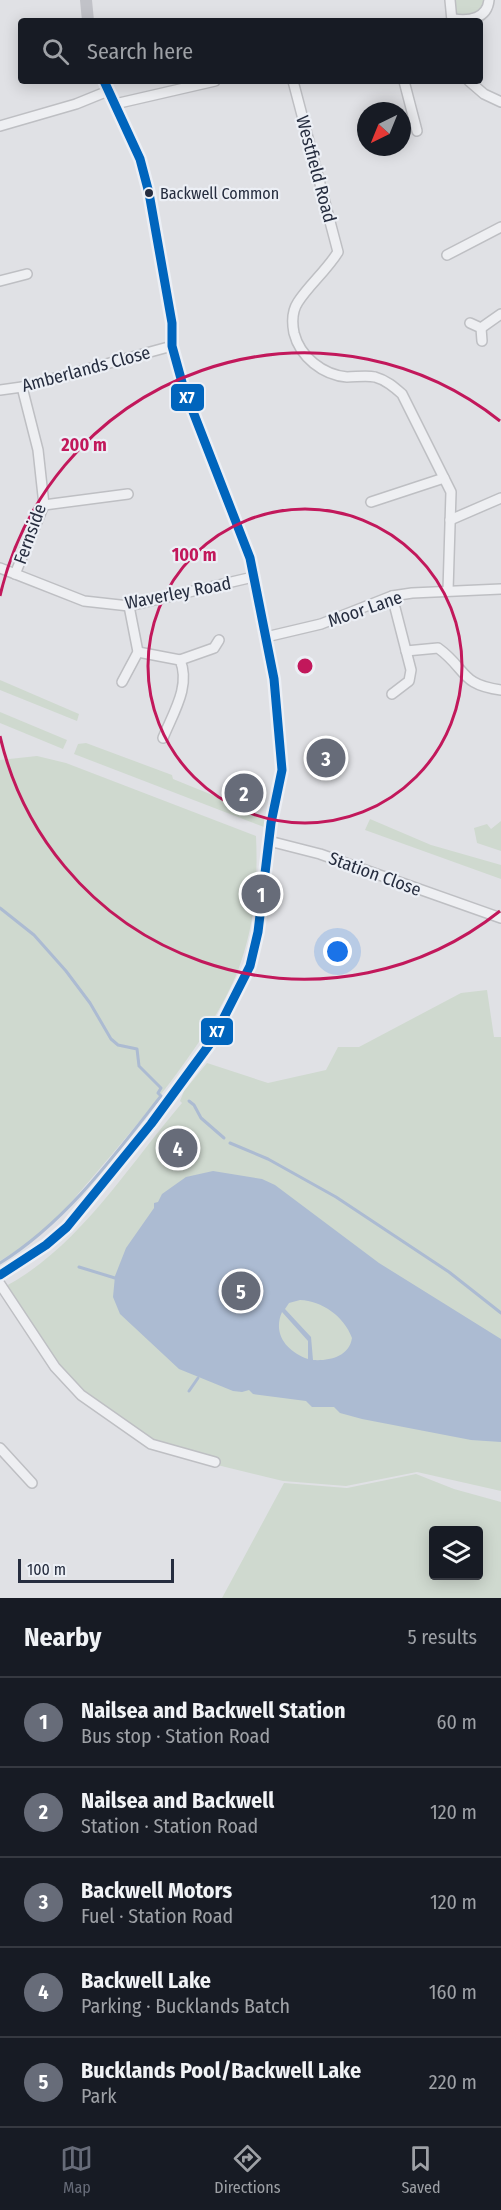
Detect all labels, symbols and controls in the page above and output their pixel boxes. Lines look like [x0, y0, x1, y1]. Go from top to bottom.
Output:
search box [18, 18, 483, 84]
icon: search [39, 35, 72, 68]
text: Search here [87, 38, 193, 65]
north arrow [357, 102, 411, 156]
street label: Westfield Road [291, 113, 341, 225]
place label: Backwell Common [160, 184, 279, 203]
marker: Backwell Common [143, 187, 155, 199]
street label: Amberlands Close [19, 341, 153, 397]
line badge: X7 [170, 383, 205, 412]
text: X7 [178, 388, 195, 407]
text: 200 m [60, 434, 107, 456]
street label: Fernside [9, 501, 51, 567]
text: 100 m [172, 544, 216, 566]
street label: Waverley Road [123, 572, 233, 614]
street label: Moor Lane [325, 586, 405, 632]
centre of rings [295, 656, 315, 676]
pin: 3 [306, 736, 346, 780]
pin: 2 [224, 770, 264, 816]
street label: Station Close [326, 847, 424, 901]
pin: 1 [242, 872, 280, 916]
your location [323, 937, 352, 966]
line badge: X7 [200, 1017, 234, 1046]
text: X7 [208, 1022, 225, 1041]
pin: 4 [158, 1126, 198, 1170]
pin: 5 [222, 1268, 260, 1314]
map controls [429, 1526, 483, 1580]
button: layers [429, 1526, 483, 1580]
scale bar [18, 1556, 174, 1584]
text: 100 m [27, 1560, 66, 1579]
text: Nearby [24, 1622, 101, 1653]
text: 5 results [407, 1625, 477, 1649]
text: Nailsea and Backwell Station [81, 1697, 345, 1724]
text: 1 [39, 1710, 48, 1734]
text: 60 m [437, 1710, 477, 1734]
text: Bus stop · Station Road [81, 1724, 270, 1748]
text: Nailsea and Backwell [81, 1787, 274, 1814]
text: 2 [39, 1800, 48, 1824]
text: 120 m [430, 1800, 477, 1824]
text: Station · Station Road [81, 1814, 258, 1838]
text: Backwell Motors [81, 1877, 232, 1904]
text: 3 [39, 1890, 48, 1914]
text: 120 m [430, 1890, 477, 1914]
text: Fuel · Station Road [81, 1904, 233, 1928]
text: Backwell Lake [81, 1967, 211, 1994]
text: 4 [38, 1980, 49, 2004]
text: 160 m [429, 1980, 477, 2004]
text: Parking · Bucklands Batch [81, 1994, 290, 2018]
text: Bucklands Pool/Backwell Lake [81, 2057, 361, 2084]
text: 5 [39, 2070, 48, 2094]
text: 220 m [429, 2070, 477, 2094]
text: Park [81, 2084, 117, 2108]
tab: Map [60, 2142, 93, 2197]
tab: Directions [214, 2142, 281, 2197]
tab: Saved [401, 2142, 441, 2197]

